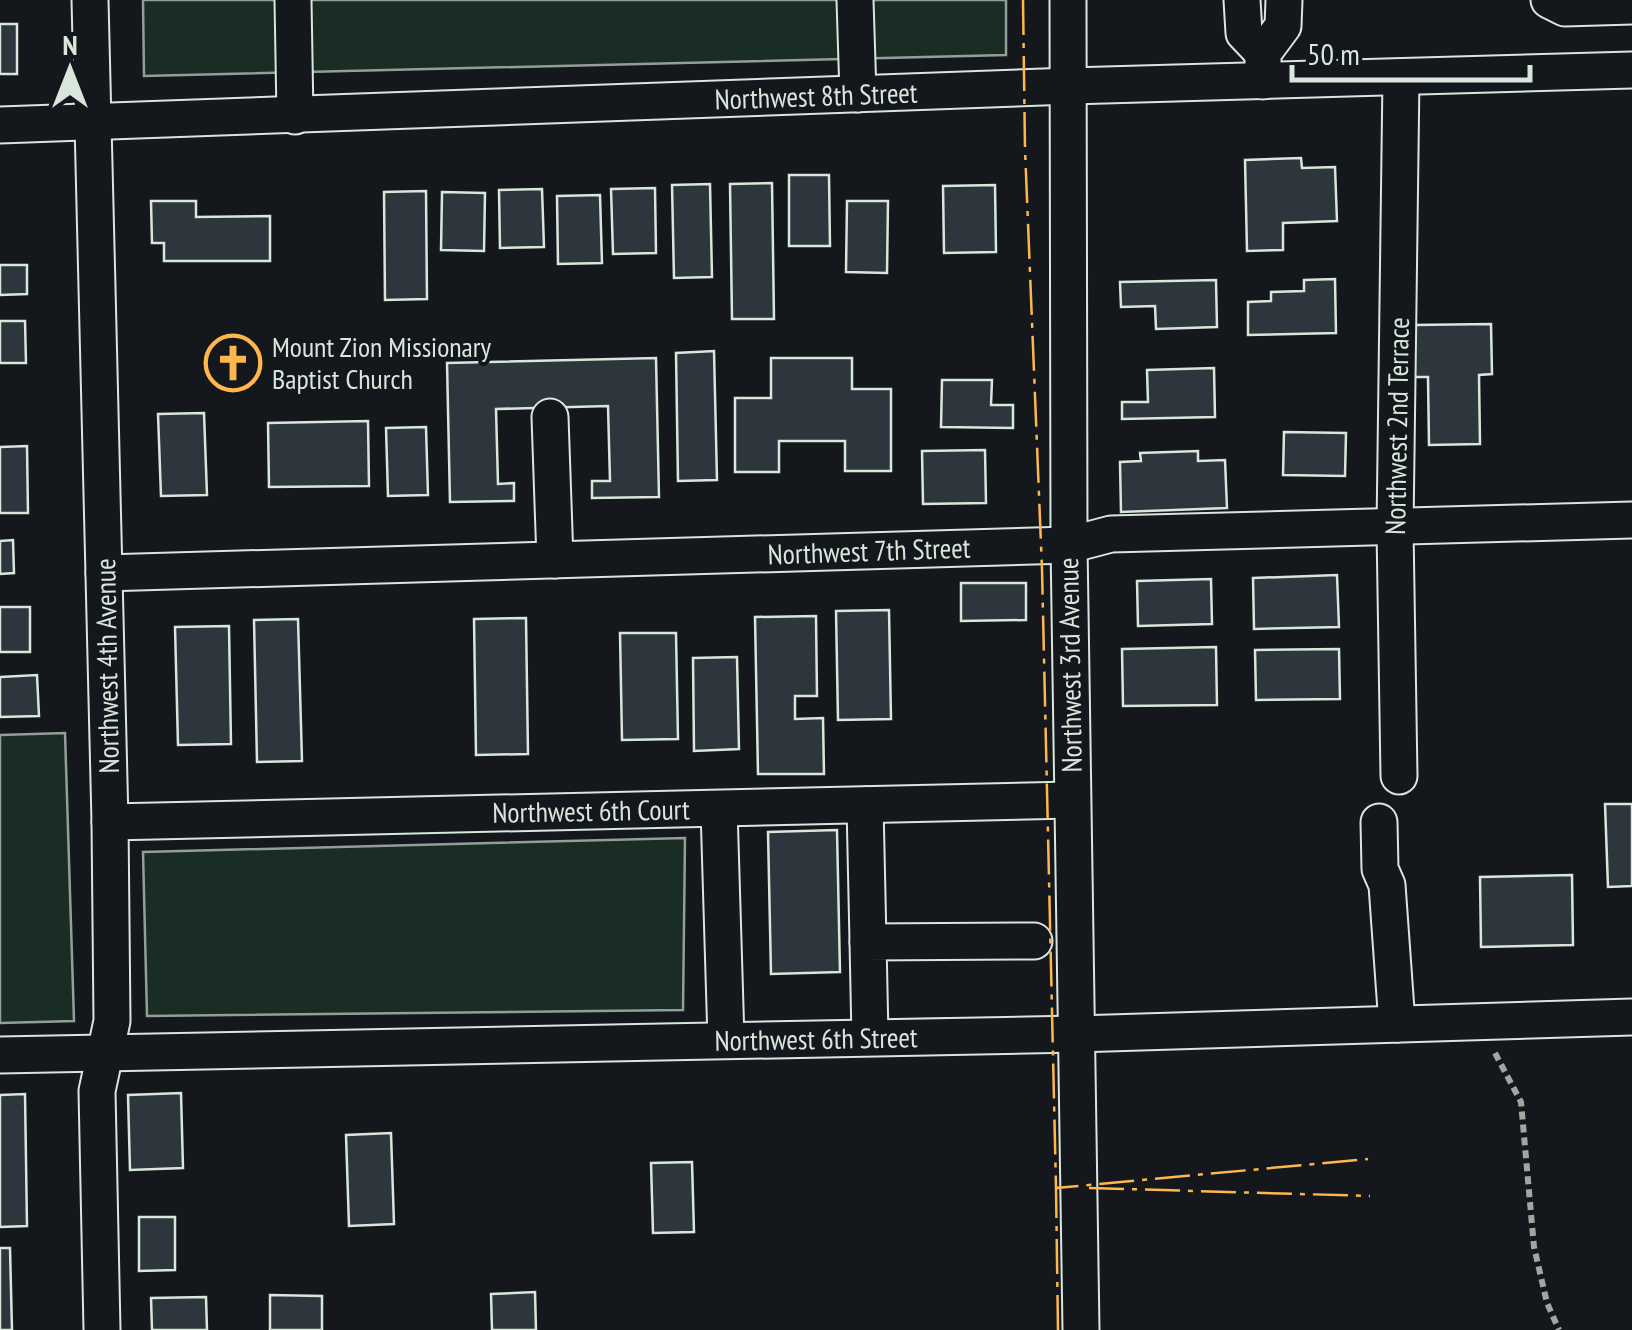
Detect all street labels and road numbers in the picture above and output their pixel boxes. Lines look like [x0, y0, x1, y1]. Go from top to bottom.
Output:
street label: Northwest 8th Street [714, 73, 918, 118]
street label: Northwest 2nd Terrace [1376, 317, 1417, 535]
street label: Northwest 7th Street [767, 528, 971, 573]
street label: Northwest 3rd Avenue [1049, 557, 1090, 773]
street label: Northwest 4th Avenue [86, 558, 127, 774]
street label: Northwest 6th Court [492, 790, 690, 831]
street label: Northwest 6th Street [714, 1018, 918, 1059]

